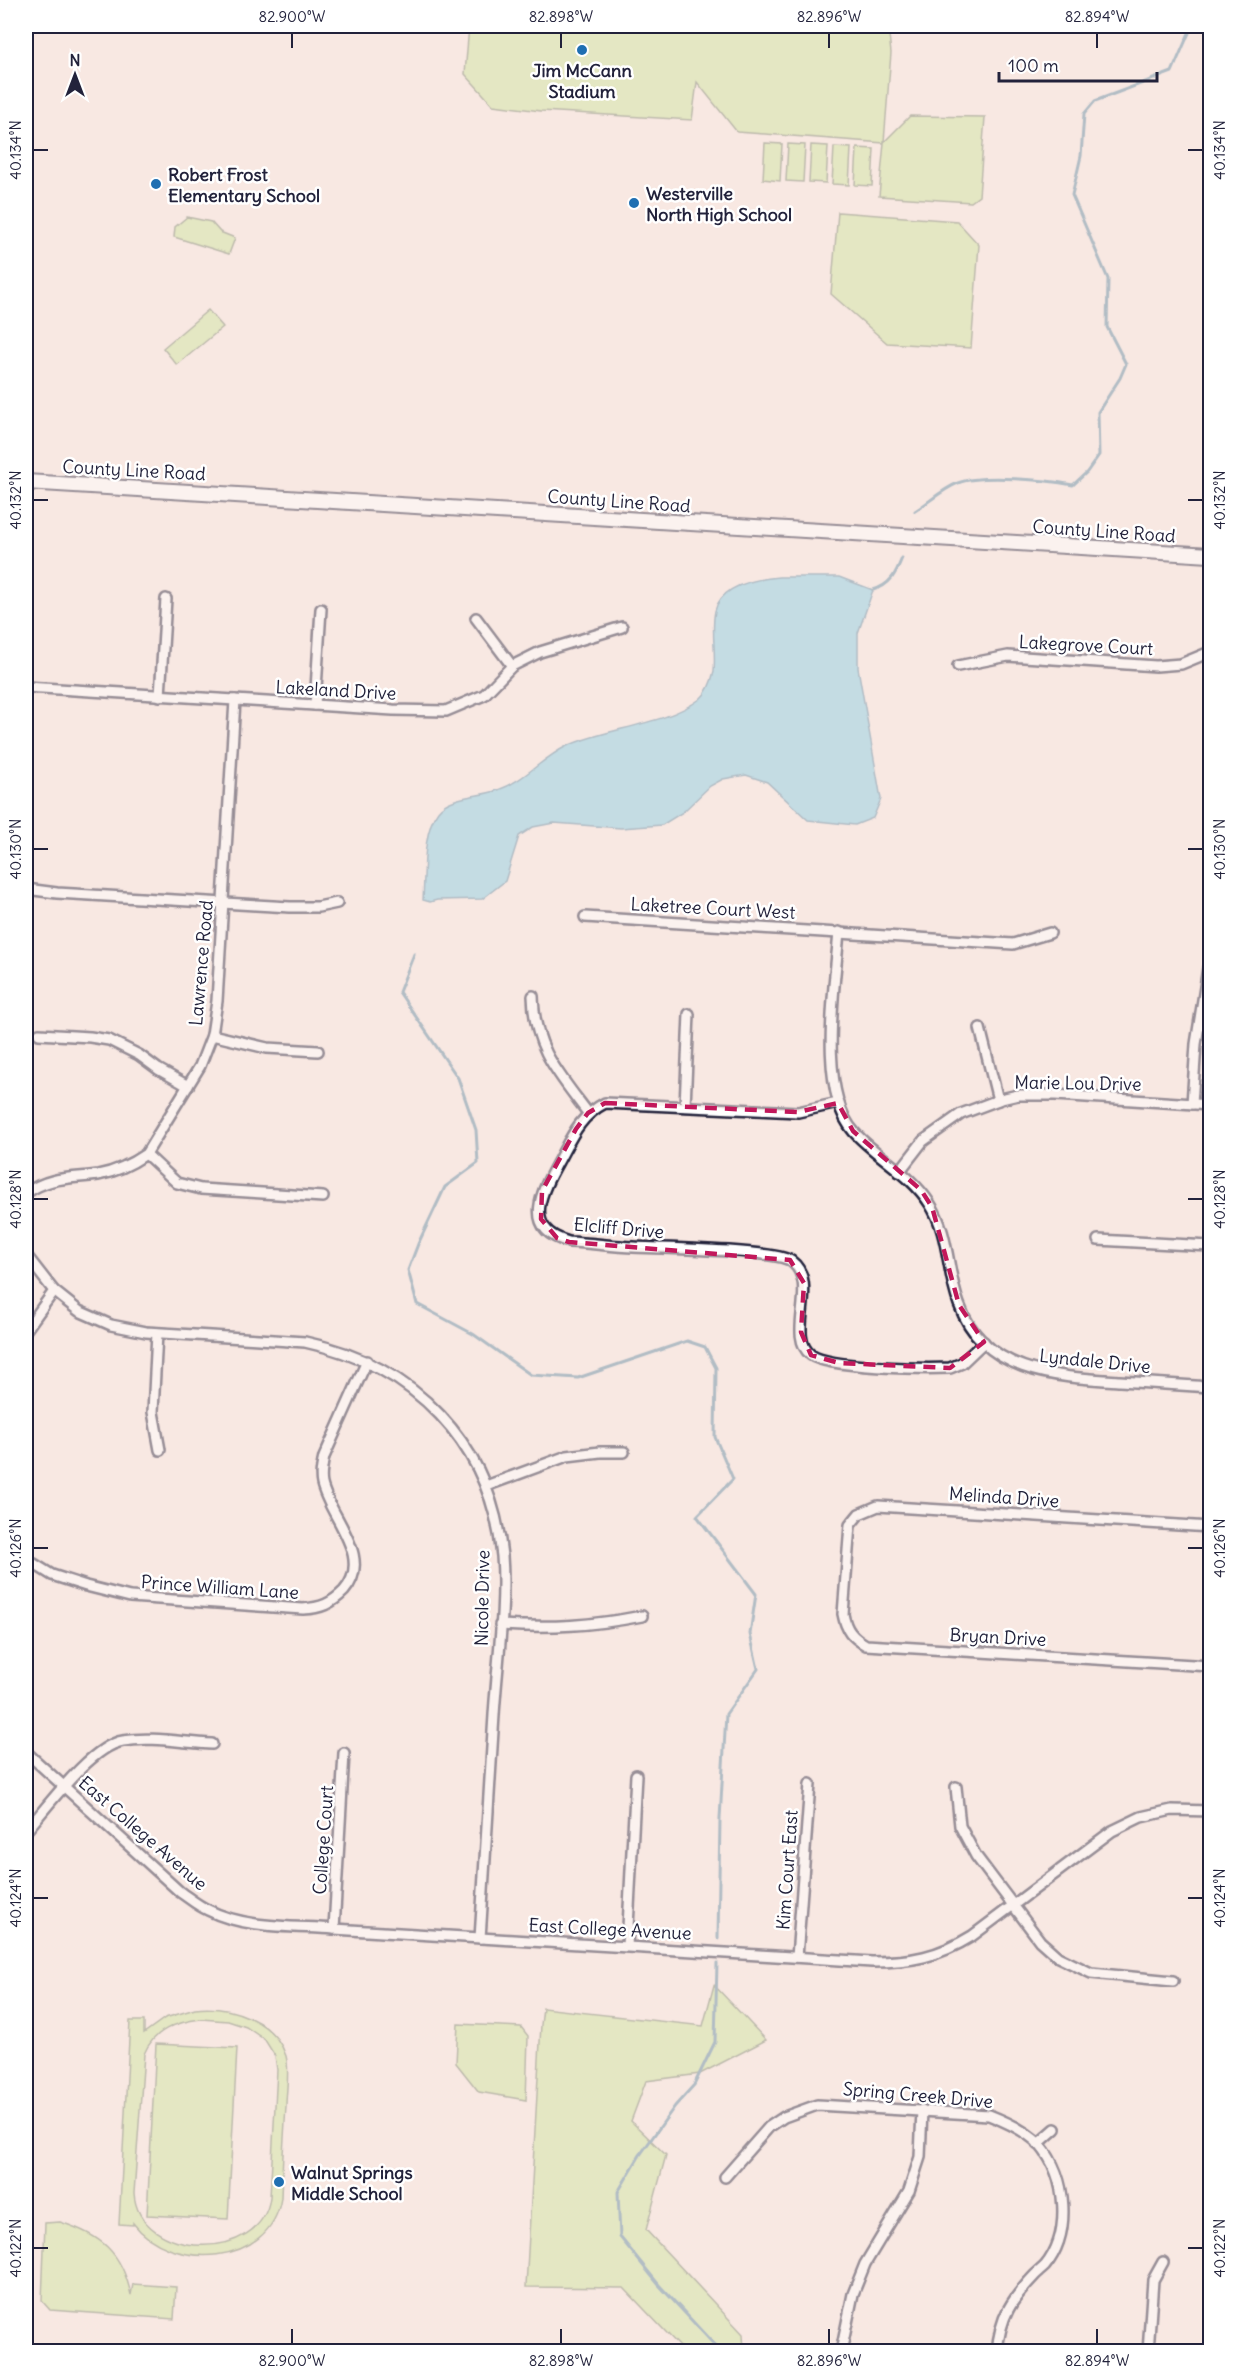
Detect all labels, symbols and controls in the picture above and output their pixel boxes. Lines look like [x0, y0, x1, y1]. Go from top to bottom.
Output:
text: 82.900°W [259, 7, 326, 26]
text: 82.898°W [529, 7, 594, 26]
text: 82.896°W [797, 7, 862, 26]
text: 82.894°W [1065, 7, 1130, 26]
marker: Jim McCann Stadium [575, 43, 589, 57]
north arrow [45, 45, 105, 105]
scale bar [999, 45, 1156, 83]
text: N [69, 50, 81, 70]
text: 100 m [1008, 54, 1059, 77]
place label: Jim McCann Stadium [532, 59, 632, 103]
text: 40.134°N [6, 120, 25, 180]
text: 40.134°N [1210, 120, 1229, 180]
place label: Robert Frost Elementary School [168, 163, 320, 207]
marker: Robert Frost Elementary School [149, 177, 163, 191]
place label: Westerville North High School [646, 182, 792, 226]
marker: Westerville North High School [627, 196, 641, 210]
street label: County Line Road [62, 455, 207, 485]
text: 40.132°N [6, 470, 25, 530]
text: 40.132°N [1210, 470, 1229, 530]
street label: County Line Road [547, 485, 692, 518]
street label: County Line Road [1032, 515, 1177, 548]
street label: Lakegrove Court [1018, 630, 1154, 660]
street label: Lakeland Drive [275, 675, 397, 705]
text: 40.130°N [6, 819, 25, 879]
text: 40.130°N [1210, 819, 1229, 879]
street label: Laketree Court West [630, 892, 796, 924]
street label: Lawrence Road [184, 899, 218, 1027]
street label: Marie Lou Drive [1014, 1070, 1142, 1096]
text: 40.128°N [6, 1169, 25, 1229]
text: 40.128°N [1210, 1169, 1229, 1229]
street label: Elcliff Drive [573, 1213, 665, 1243]
street label: Lyndale Drive [1038, 1344, 1152, 1378]
street label: Melinda Drive [948, 1482, 1060, 1512]
text: 40.126°N [6, 1518, 25, 1578]
text: 40.126°N [1210, 1518, 1229, 1578]
street label: Nicole Drive [470, 1550, 494, 1646]
street label: Prince William Lane [140, 1570, 300, 1604]
street label: Bryan Drive [949, 1623, 1047, 1651]
street label: East College Avenue [74, 1771, 212, 1895]
street label: College Court [308, 1785, 338, 1895]
street label: Kim Court East [771, 1809, 803, 1931]
text: 40.124°N [6, 1868, 25, 1928]
text: 40.124°N [1210, 1868, 1229, 1928]
street label: East College Avenue [528, 1913, 692, 1945]
street label: Spring Creek Drive [842, 2077, 994, 2113]
place label: Walnut Springs Middle School [291, 2161, 413, 2205]
marker: Walnut Springs Middle School [272, 2175, 286, 2189]
text: 40.122°N [6, 2219, 25, 2277]
text: 40.122°N [1210, 2219, 1229, 2277]
text: 82.900°W [259, 2351, 326, 2370]
text: 82.898°W [529, 2351, 594, 2370]
text: 82.896°W [797, 2351, 862, 2370]
text: 82.894°W [1065, 2351, 1130, 2370]

